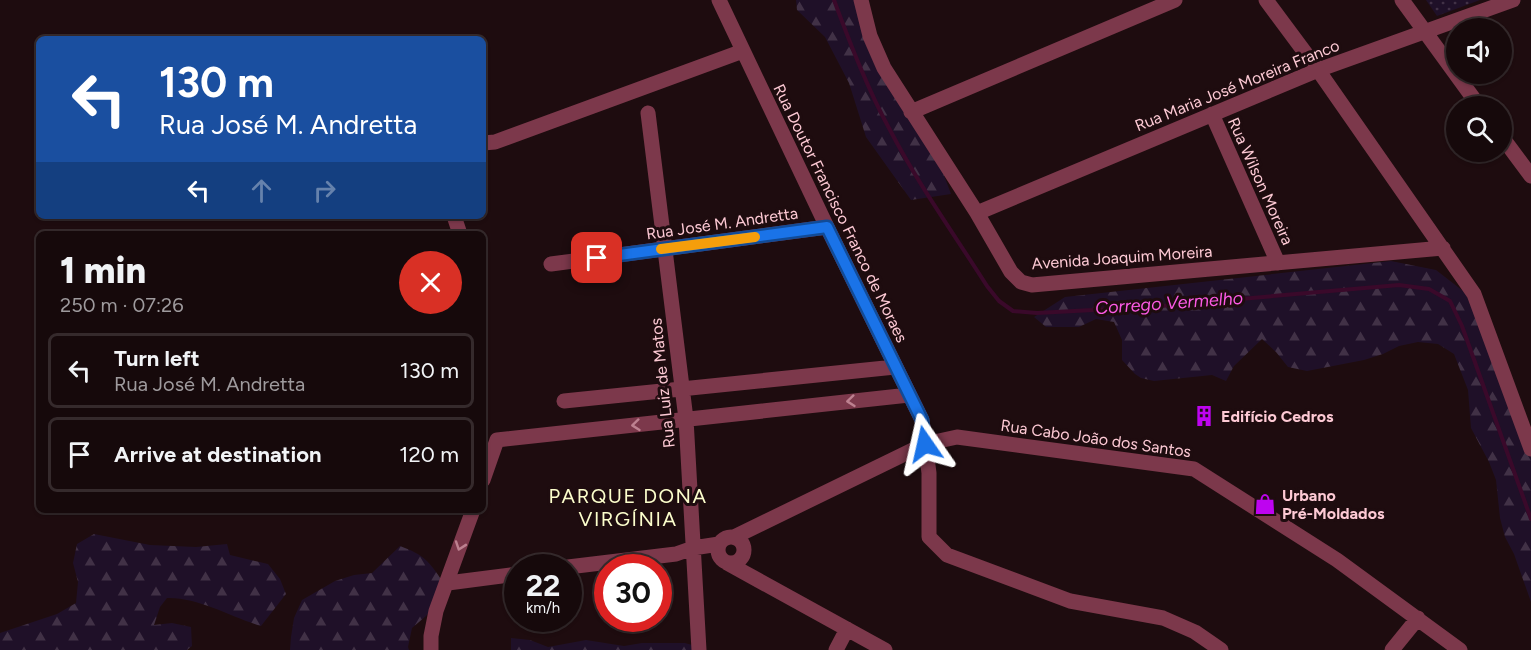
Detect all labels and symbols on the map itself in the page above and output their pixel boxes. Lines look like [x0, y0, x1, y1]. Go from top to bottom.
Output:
street label: Rua Maria José Moreira Franco [1132, 36, 1342, 135]
street label: Rua Doutor Francisco Franco de Moraes [769, 81, 912, 346]
street label: Rua Wilson Moreira [1224, 115, 1297, 248]
street label: Rua José M. Andretta [645, 203, 799, 244]
pin [571, 232, 622, 283]
street label: Avenida Joaquim Moreira [1031, 242, 1213, 273]
water label: Corrego Vermelho [1094, 287, 1244, 319]
street label: Rua Luiz de Matos [646, 317, 679, 449]
one-way arrow [846, 394, 855, 407]
building icon: Edifício Cedros [1192, 404, 1216, 428]
place label: Edifício Cedros [1221, 407, 1334, 426]
position arrow [893, 412, 957, 476]
street label: Rua Cabo João dos Santos [1000, 416, 1192, 461]
one-way arrow [632, 418, 641, 430]
district label: PARQUE DONA VIRGÍNIA [549, 484, 707, 531]
place label: Urbano Pré-Moldados [1282, 486, 1385, 523]
shop icon: Urbano Pré-Moldados [1253, 492, 1277, 516]
one-way arrow [455, 540, 468, 551]
speed limit sign: 30 [594, 554, 672, 632]

